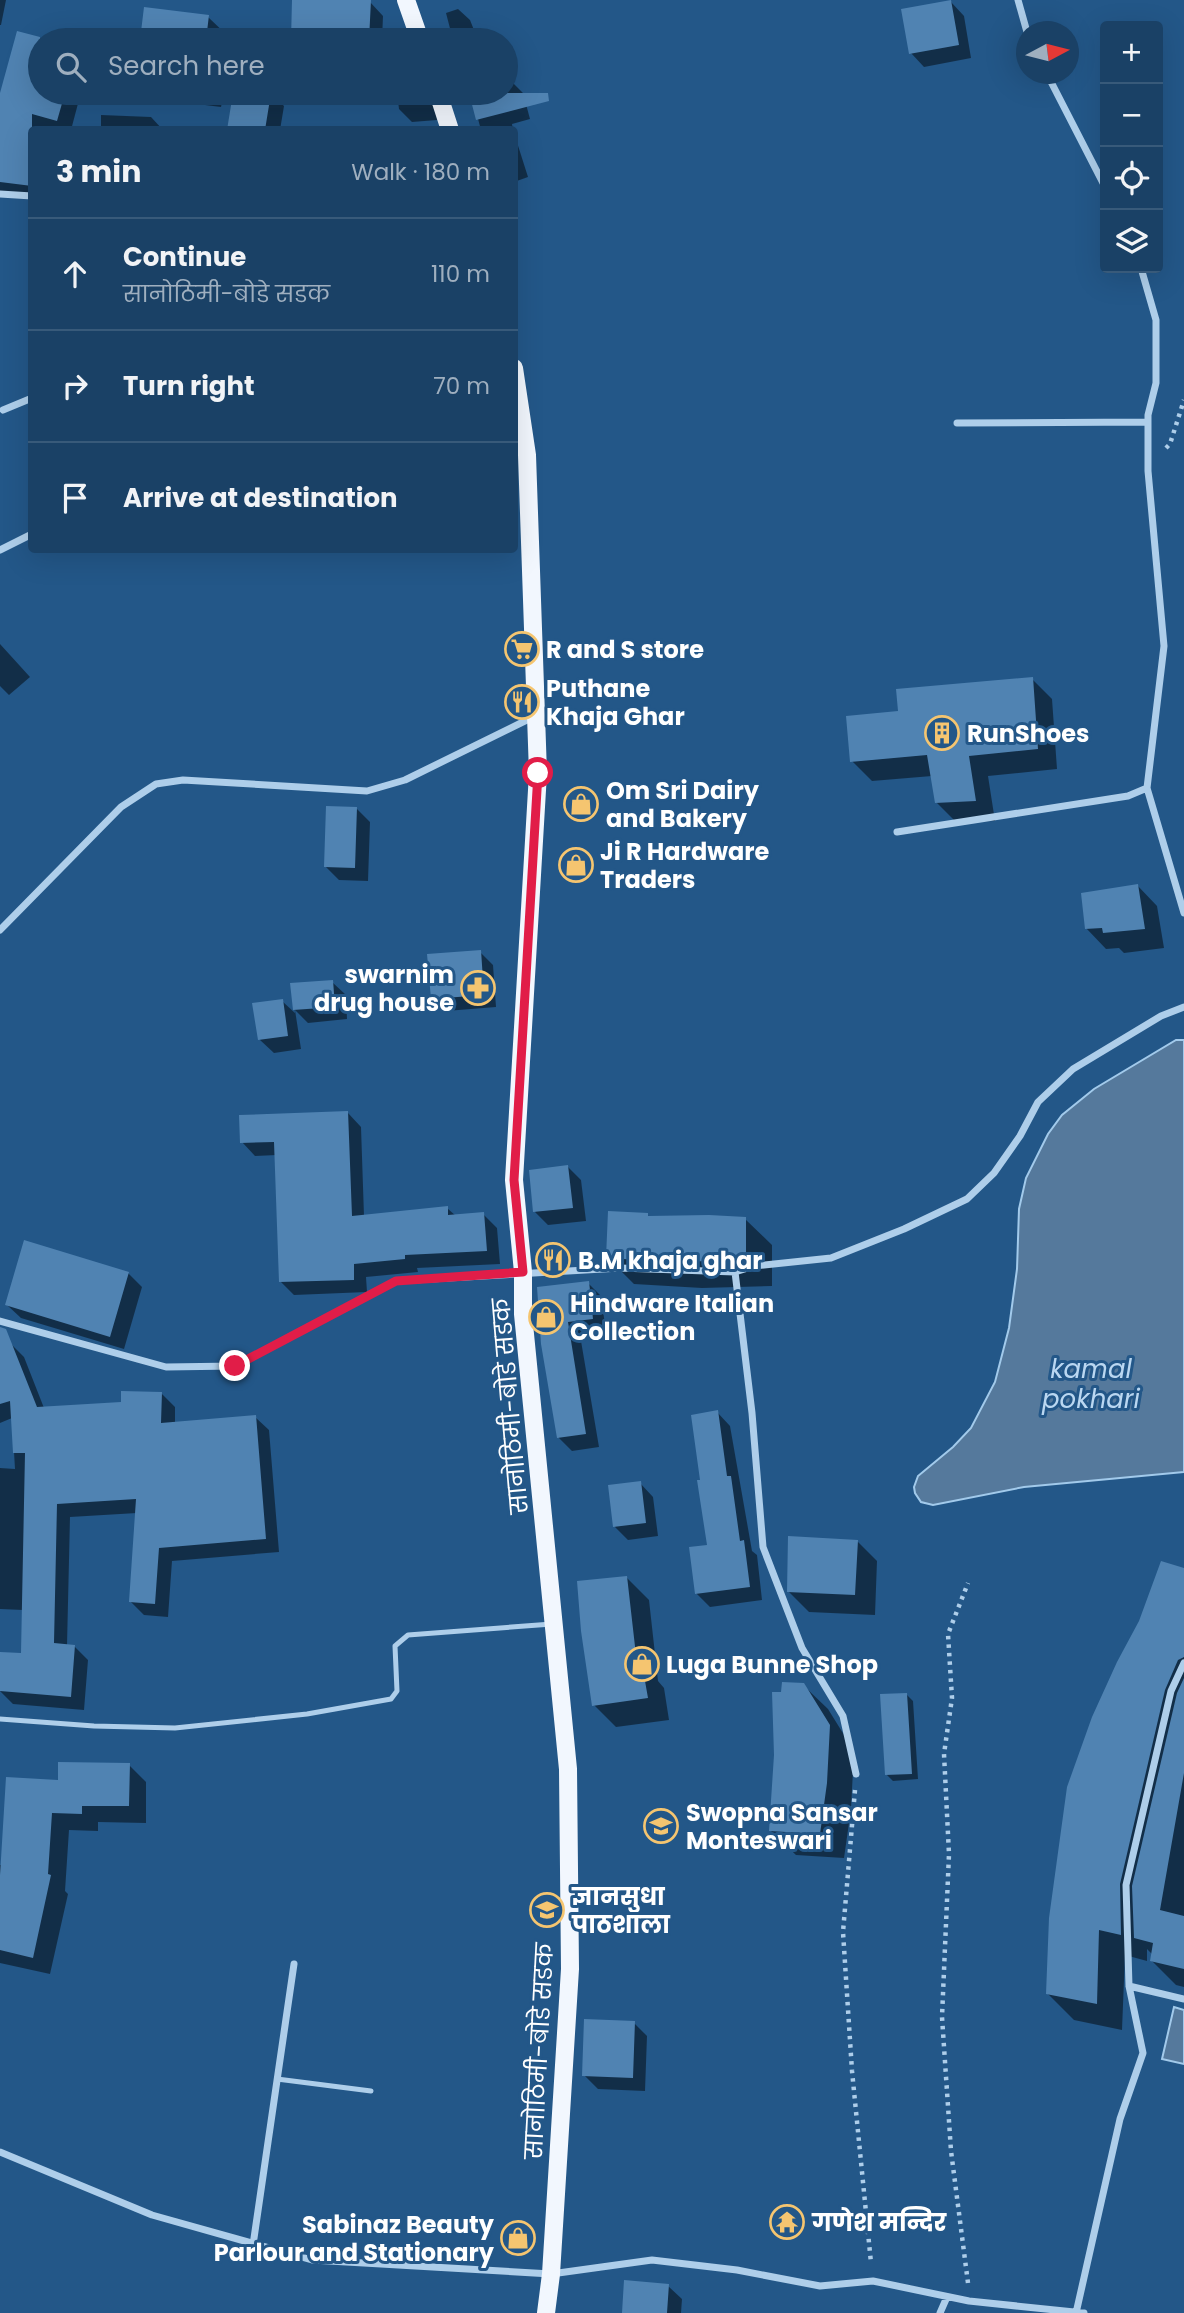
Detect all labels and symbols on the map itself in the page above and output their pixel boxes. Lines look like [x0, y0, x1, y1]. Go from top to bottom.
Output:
north arrow [1016, 21, 1079, 84]
supermarket icon: R and S store [503, 630, 541, 668]
place label: R and S store [546, 633, 704, 666]
place label: Puthane Khaja Ghar [546, 672, 685, 733]
restaurant icon: Puthane Khaja Ghar [503, 683, 541, 721]
building icon: RunShoes [923, 714, 961, 752]
place label: RunShoes [967, 717, 1089, 750]
route start [522, 757, 553, 788]
place label: Om Sri Dairy and Bakery [606, 774, 760, 835]
shop icon: Om Sri Dairy and Bakery [562, 785, 600, 823]
place label: Ji R Hardware Traders [600, 835, 770, 896]
shop icon: Ji R Hardware Traders [557, 846, 595, 884]
place label: swarnim drug house [314, 958, 454, 1019]
pharmacy icon: swarnim drug house [459, 969, 497, 1007]
restaurant icon: B.M khaja ghar [534, 1241, 572, 1279]
place label: B.M khaja ghar [578, 1244, 763, 1277]
place label: Hindware Italian Collection [570, 1287, 774, 1348]
street label: सानोठिमी-बोडे सडक [484, 1296, 536, 1516]
shop icon: Hindware Italian Collection [527, 1298, 565, 1336]
route end [219, 1350, 250, 1381]
water label: kamal pokhari [1041, 1351, 1141, 1417]
shop icon: Luga Bunne Shop [623, 1645, 661, 1683]
place label: Luga Bunne Shop [666, 1648, 878, 1681]
place label: Swopna Sansar Monteswari [686, 1796, 878, 1857]
school or university icon: Swopna Sansar Monteswari [642, 1807, 680, 1845]
place label: ज्ञानसुधा पाठशाला [571, 1880, 671, 1941]
school or university icon: ज्ञानसुधा पाठशाला [528, 1891, 566, 1929]
street label: सानोठिमी-बोडे सडक [517, 1941, 561, 2161]
temple icon: गणेश मन्दिर [768, 2203, 806, 2241]
place label: गणेश मन्दिर [811, 2206, 947, 2239]
place label: Sabinaz Beauty Parlour and Stationary [214, 2208, 495, 2269]
shop icon: Sabinaz Beauty Parlour and Stationary [499, 2219, 537, 2257]

